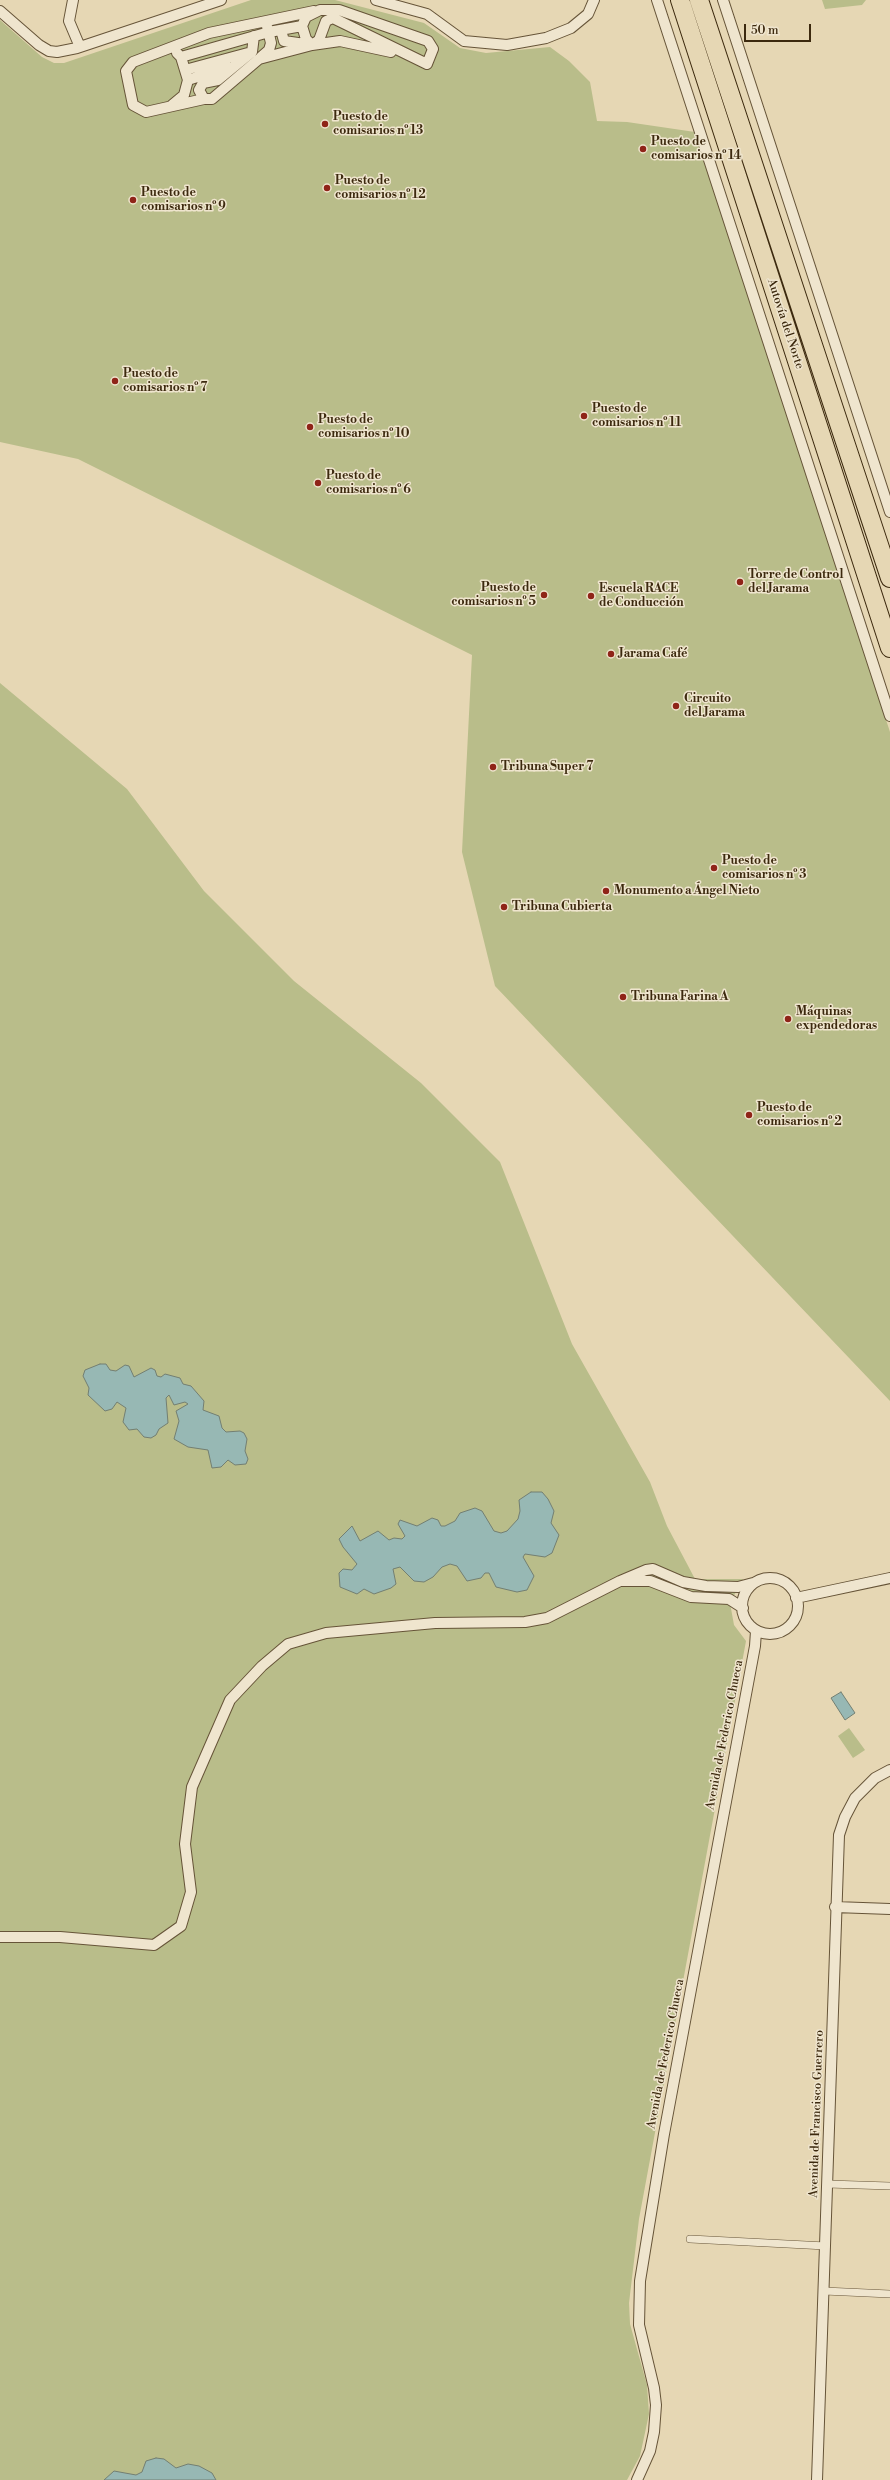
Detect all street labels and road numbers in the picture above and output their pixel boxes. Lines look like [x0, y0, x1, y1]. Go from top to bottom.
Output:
street label: Autovía del Norte [764, 277, 806, 371]
street label: Avenida de Federico Chueca [703, 1659, 747, 1811]
street label: Avenida de Federico Chueca [644, 1978, 688, 2130]
street label: Avenida de Francisco Guerrero [807, 2030, 827, 2198]

